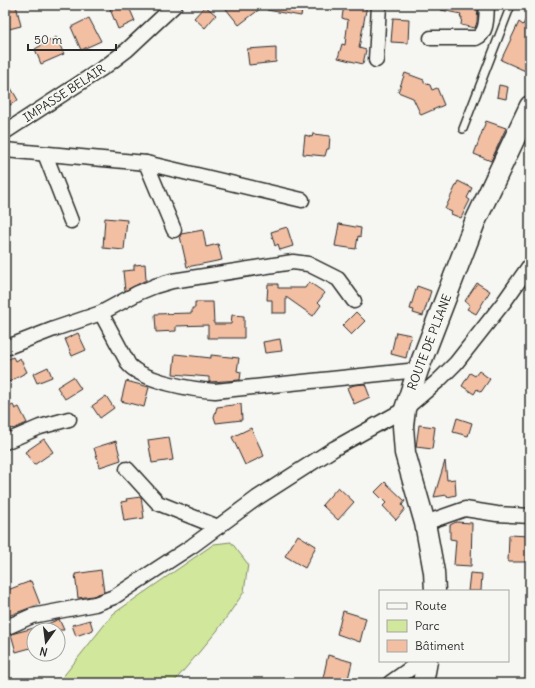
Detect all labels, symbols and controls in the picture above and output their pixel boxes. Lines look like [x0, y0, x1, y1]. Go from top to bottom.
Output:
scale bar [28, 26, 116, 52]
text: 50 m [34, 32, 63, 47]
street label: IMPASSE BELAIR [20, 61, 108, 125]
street label: ROUTE DE PLIANE [404, 292, 454, 392]
legend [379, 590, 509, 662]
text: Route [415, 598, 447, 613]
text: Parc [415, 618, 440, 633]
north arrow [26, 622, 66, 662]
text: Bâtiment [415, 638, 464, 653]
text: N [38, 644, 49, 659]

